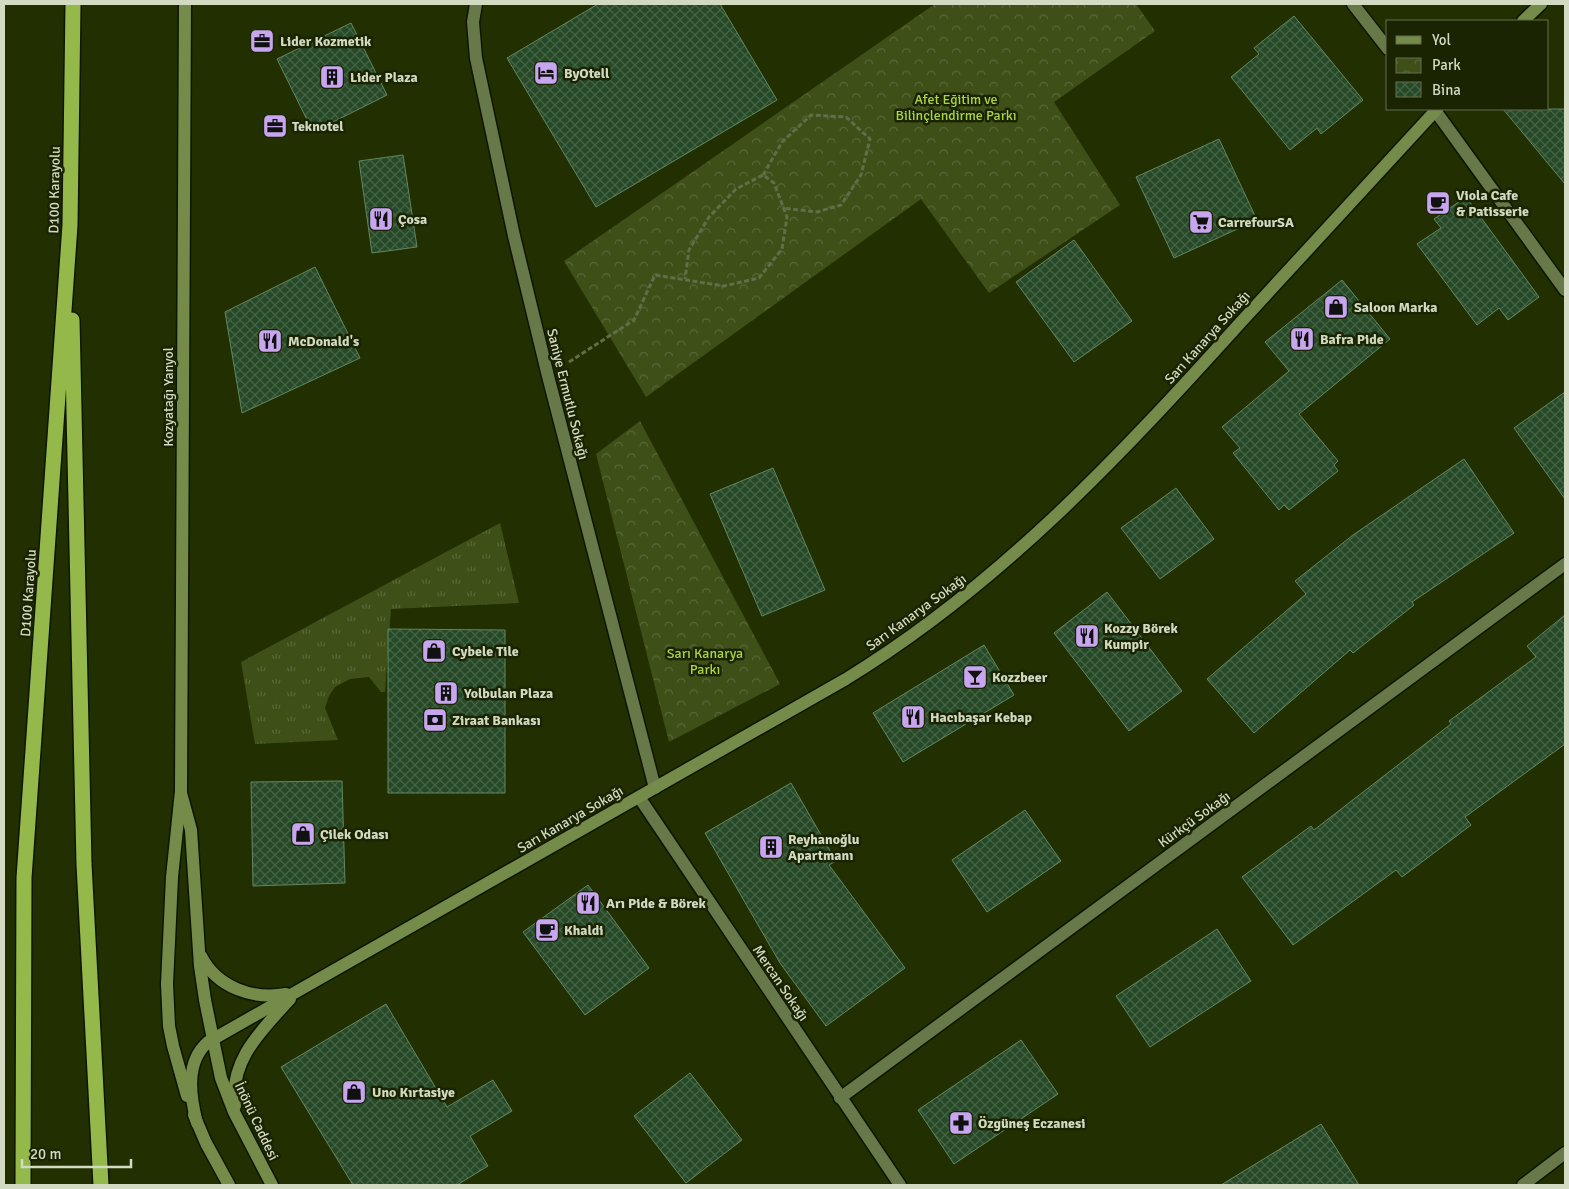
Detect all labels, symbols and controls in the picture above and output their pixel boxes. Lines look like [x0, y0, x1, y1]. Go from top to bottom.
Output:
legend [1386, 20, 1549, 110]
office icon: Lider Kozmetik [249, 28, 275, 54]
text: Yol [1432, 31, 1451, 49]
place label: Lider Kozmetik [280, 33, 372, 50]
text: Park [1432, 56, 1461, 74]
hotel icon: ByOtell [533, 60, 559, 86]
building icon: Lider Plaza [319, 64, 345, 90]
place label: ByOtell [564, 65, 610, 82]
place label: Lider Plaza [350, 69, 418, 86]
text: Bina [1432, 81, 1461, 99]
park label: Afet Eğitim ve Bilinçlendirme Parkı [895, 91, 1017, 124]
office icon: Teknotel [262, 113, 288, 139]
place label: Teknotel [292, 118, 344, 135]
street label: D100 Karayolu [45, 146, 64, 234]
place label: Viola Cafe & Patisserie [1456, 187, 1529, 220]
cafe icon: Viola Cafe & Patisserie [1425, 190, 1451, 216]
restaurant icon: Çosa [368, 206, 394, 232]
supermarket icon: CarrefourSA [1188, 209, 1214, 235]
place label: Çosa [398, 211, 427, 228]
place label: CarrefourSA [1218, 214, 1294, 231]
street label: Sarı Kanarya Sokağı [1161, 287, 1254, 387]
shop icon: Saloon Marka [1323, 294, 1349, 320]
place label: Saloon Marka [1354, 299, 1438, 316]
restaurant icon: Bafra Pide [1289, 326, 1315, 352]
street label: Saniye Ermutlu Sokağı [543, 327, 592, 461]
restaurant icon: McDonald's [257, 328, 283, 354]
place label: Bafra Pide [1320, 331, 1384, 348]
place label: McDonald's [288, 333, 359, 350]
street label: Kozyatağı Yanyol [160, 347, 177, 447]
street label: D100 Karayolu [17, 549, 40, 637]
street label: Sarı Kanarya Sokağı [863, 570, 970, 654]
place label: Kozzy Börek Kumpir [1104, 620, 1179, 653]
restaurant icon: Kozzy Börek Kumpir [1074, 623, 1100, 649]
shop icon: Cybele Tile [421, 638, 447, 664]
place label: Cybele Tile [452, 643, 519, 660]
park label: Sarı Kanarya Parkı [667, 645, 743, 678]
bar icon: Kozzbeer [962, 664, 988, 690]
place label: Kozzbeer [992, 669, 1048, 686]
building icon: Yolbulan Plaza [433, 680, 459, 706]
place label: Yolbulan Plaza [463, 685, 553, 702]
restaurant icon: Hacıbaşar Kebap [900, 704, 926, 730]
bank icon: Ziraat Bankası [422, 707, 448, 733]
place label: Hacıbaşar Kebap [930, 709, 1033, 726]
place label: Ziraat Bankası [452, 712, 541, 729]
street label: Sarı Kanarya Sokağı [514, 782, 626, 857]
street label: Kürkçü Sokağı [1155, 787, 1234, 851]
shop icon: Çilek Odası [290, 821, 316, 847]
place label: Çilek Odası [320, 826, 389, 843]
place label: Reyhanoğlu Apartmanı [788, 831, 860, 864]
building icon: Reyhanoğlu Apartmanı [758, 834, 784, 860]
restaurant icon: Arı Pide & Börek [575, 890, 601, 916]
place label: Arı Pide & Börek [606, 895, 706, 912]
cafe icon: Khaldi [534, 917, 560, 943]
place label: Khaldi [564, 922, 603, 939]
street label: Mercan Sokağı [749, 942, 812, 1024]
street label: İnönü Caddesi [231, 1079, 282, 1163]
shop icon: Uno Kırtasiye [341, 1079, 367, 1105]
place label: Uno Kırtasiye [372, 1084, 455, 1101]
pharmacy icon: Özgüneş Eczanesi [948, 1110, 974, 1136]
place label: Özgüneş Eczanesi [978, 1115, 1086, 1132]
scale bar [22, 1136, 131, 1168]
text: 20 m [30, 1145, 61, 1163]

